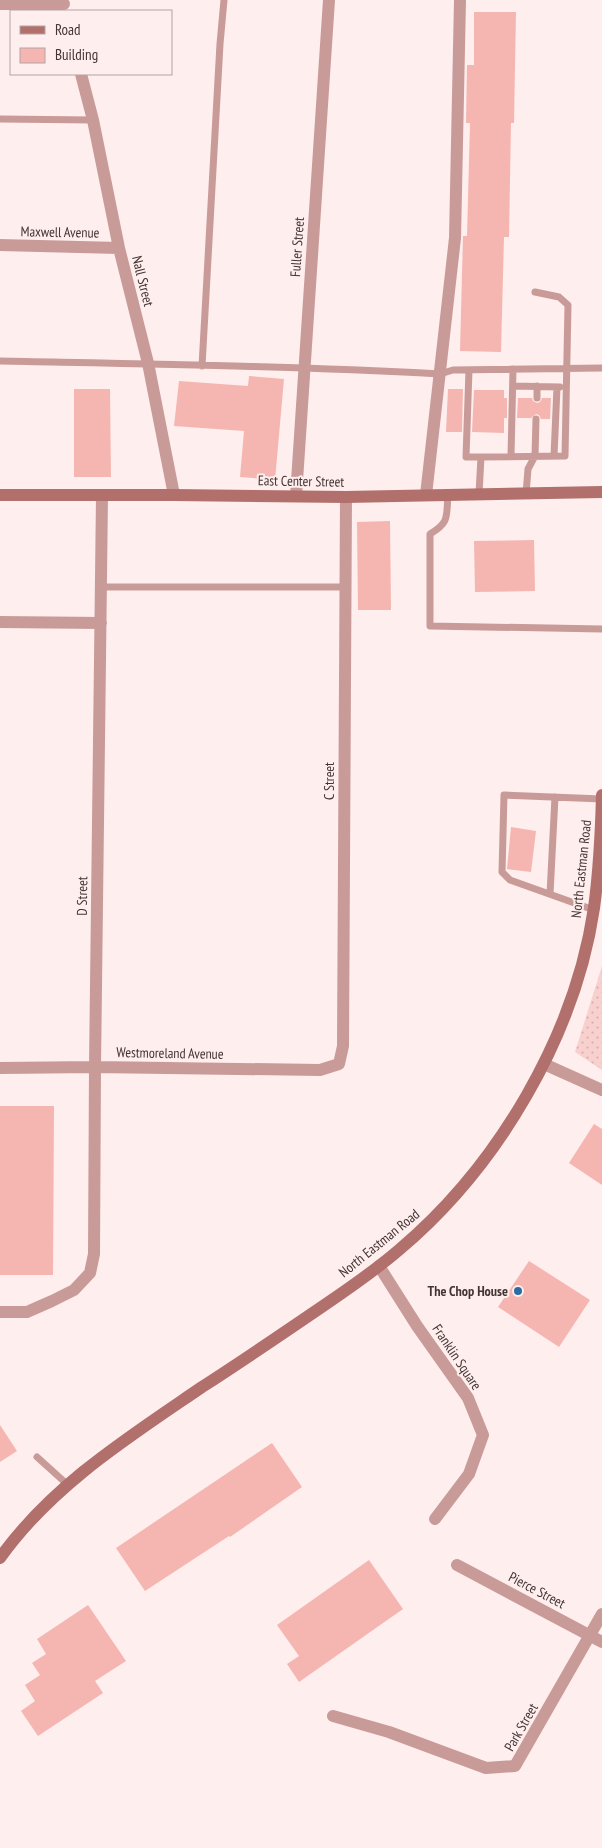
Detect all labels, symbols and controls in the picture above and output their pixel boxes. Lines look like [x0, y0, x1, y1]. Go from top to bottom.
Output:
legend [10, 10, 172, 75]
text: Road [55, 20, 81, 39]
text: Building [55, 45, 98, 64]
street label: Fuller Street [286, 216, 308, 278]
street label: Maxwell Avenue [20, 222, 100, 242]
street label: Nall Street [128, 254, 158, 308]
street label: East Center Street [258, 471, 344, 491]
street label: C Street [320, 762, 338, 800]
street label: North Eastman Road [567, 819, 595, 919]
street label: D Street [73, 876, 91, 916]
street label: Westmoreland Avenue [116, 1043, 224, 1063]
street label: North Eastman Road [335, 1205, 423, 1281]
place label: The Chop House [428, 1282, 508, 1300]
marker: The Chop House [512, 1285, 524, 1297]
street label: Franklin Square [428, 1321, 486, 1394]
street label: Pierce Street [506, 1568, 568, 1612]
street label: Park Street [500, 1700, 542, 1754]

